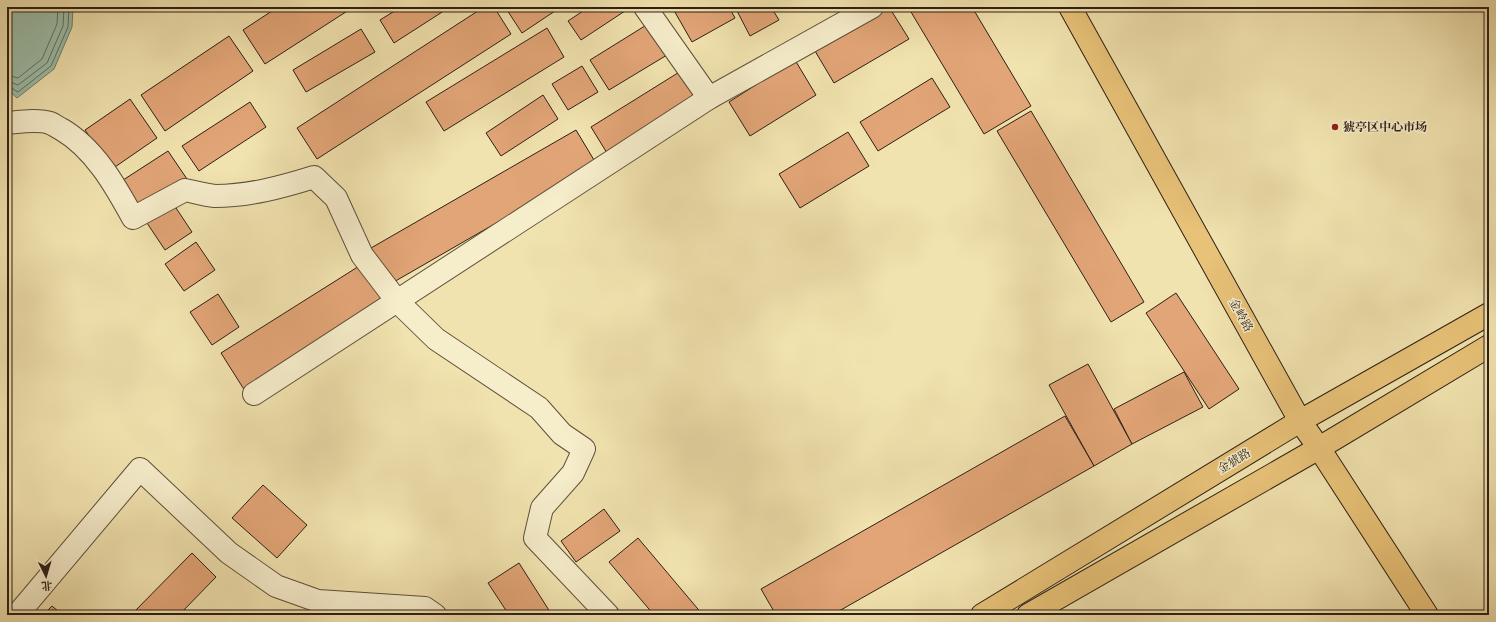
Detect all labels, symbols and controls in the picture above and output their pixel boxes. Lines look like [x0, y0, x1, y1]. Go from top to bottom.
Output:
place label: 猇亭区中心市场 [1343, 118, 1427, 135]
marker: 猇亭区中心市场 [1330, 122, 1340, 132]
street label: 金岭路 [1225, 295, 1258, 335]
street label: 金猇路 [1214, 444, 1254, 477]
north arrow [26, 556, 66, 596]
text: 北 [41, 578, 53, 594]

